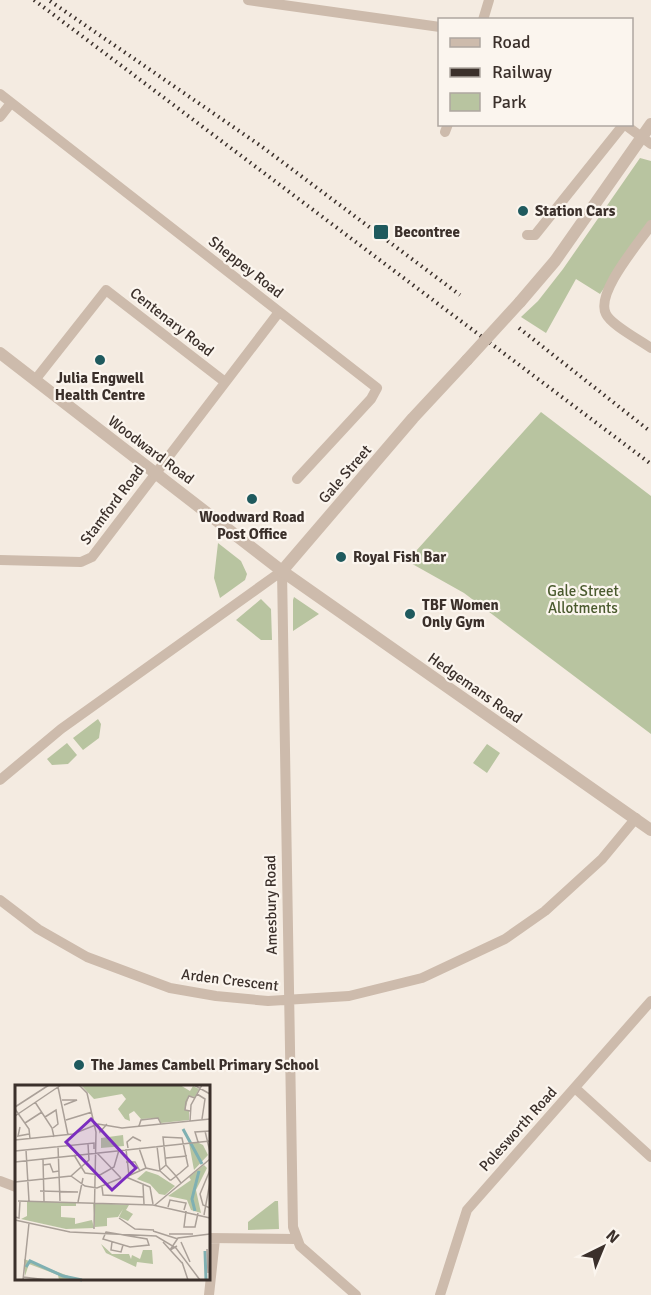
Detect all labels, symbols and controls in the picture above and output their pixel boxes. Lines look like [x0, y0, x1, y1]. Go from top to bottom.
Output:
legend [438, 18, 633, 126]
text: Road [492, 31, 531, 53]
text: Railway [492, 61, 553, 83]
text: Park [492, 91, 527, 113]
place label: Station Cars [535, 202, 616, 220]
marker: Station Cars [516, 204, 530, 218]
marker: Becontree [372, 223, 390, 241]
place label: Becontree [394, 223, 460, 241]
street label: Sheppey Road [205, 232, 287, 302]
street label: Centenary Road [127, 284, 218, 360]
marker: Julia Engwell Health Centre [93, 353, 107, 367]
place label: Julia Engwell Health Centre [55, 369, 145, 404]
street label: Woodward Road [105, 412, 197, 488]
street label: Gale Street [315, 441, 375, 507]
street label: Stamford Road [76, 462, 148, 548]
marker: Woodward Road Post Office [245, 492, 259, 506]
place label: Woodward Road Post Office [199, 508, 305, 543]
place label: Royal Fish Bar [353, 548, 446, 566]
marker: Royal Fish Bar [334, 550, 348, 564]
park label: Gale Street Allotments [547, 582, 619, 617]
place label: TBF Women Only Gym [422, 596, 499, 631]
marker: TBF Women Only Gym [403, 607, 417, 621]
street label: Hedgemans Road [424, 649, 526, 727]
street label: Amesbury Road [261, 855, 281, 955]
street label: Arden Crescent [180, 965, 280, 995]
place label: The James Cambell Primary School [91, 1056, 319, 1074]
marker: The James Cambell Primary School [72, 1058, 86, 1072]
street label: Polesworth Road [475, 1083, 561, 1175]
inset map [15, 1085, 210, 1280]
north arrow [573, 1217, 633, 1277]
text: N [602, 1226, 623, 1248]

